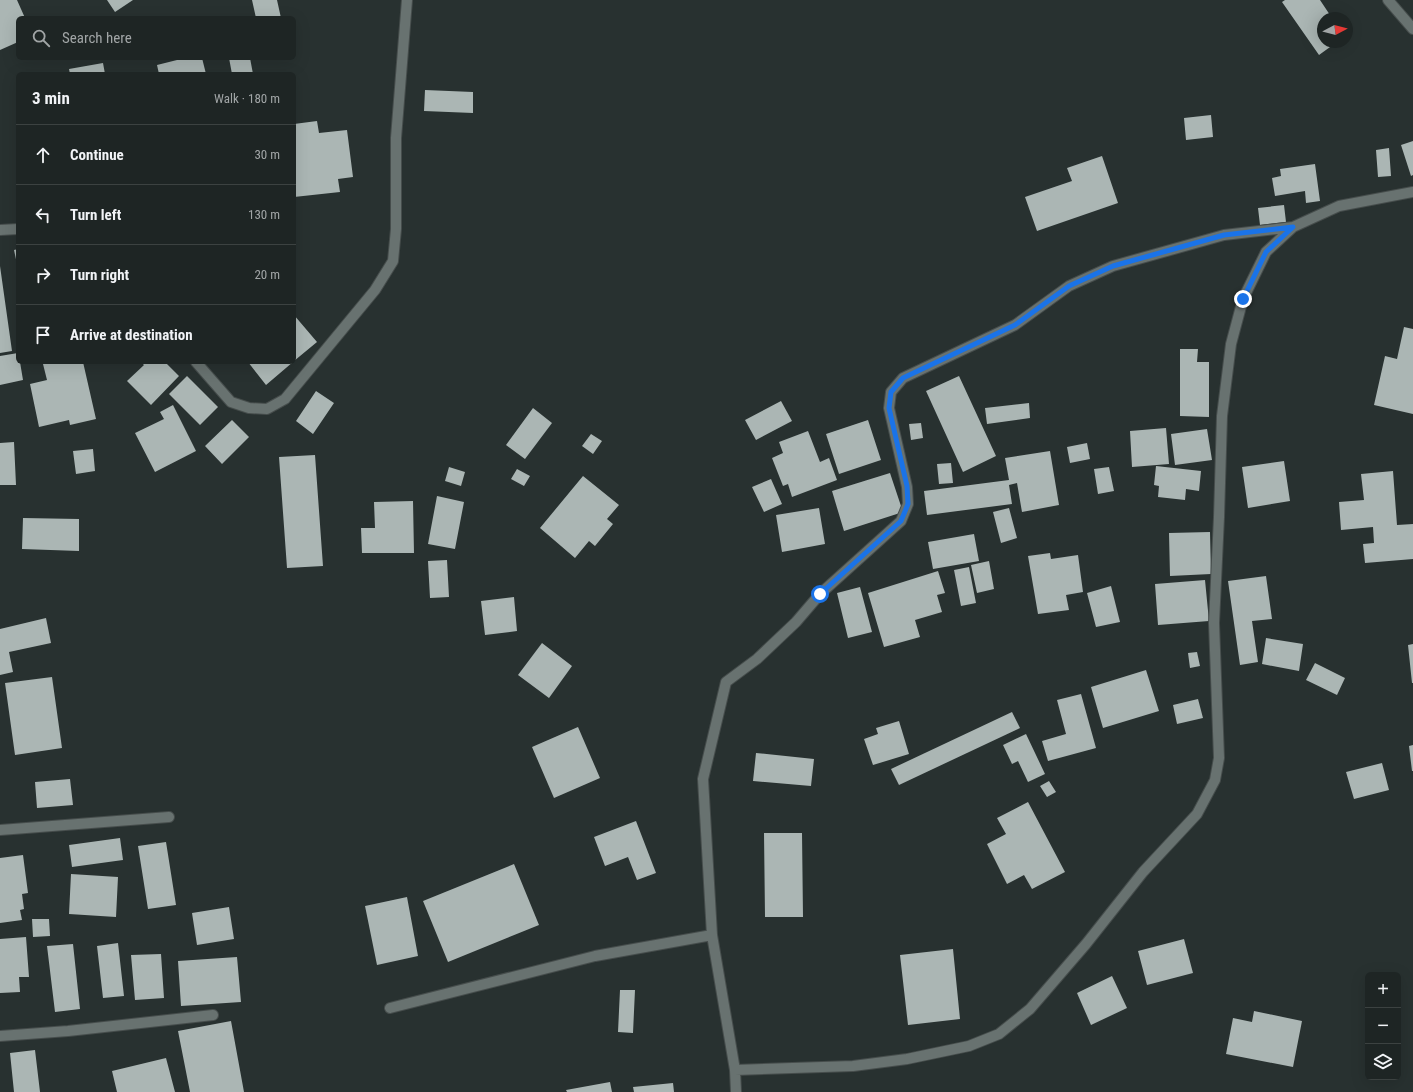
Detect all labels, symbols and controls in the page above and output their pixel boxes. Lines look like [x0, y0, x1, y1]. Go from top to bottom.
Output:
north arrow [1317, 12, 1353, 48]
search box [16, 16, 296, 60]
icon: search [30, 27, 52, 49]
text: Search here [62, 29, 132, 47]
text: 3 min [32, 88, 70, 108]
text: Walk · 180 m [214, 91, 280, 106]
icon: ahead [32, 144, 54, 166]
text: Continue [70, 146, 124, 164]
text: 30 m [254, 147, 280, 162]
icon: left [32, 204, 54, 226]
text: Turn left [70, 206, 121, 224]
text: 130 m [248, 207, 280, 222]
icon: right [32, 264, 54, 286]
text: Turn right [70, 266, 129, 284]
text: 20 m [254, 267, 280, 282]
route end [1234, 290, 1252, 308]
icon: arrive [32, 324, 54, 346]
text: Arrive at destination [70, 326, 193, 344]
route start [811, 585, 829, 603]
map controls [1365, 972, 1401, 1080]
button: + [1365, 972, 1401, 1008]
button: − [1365, 1008, 1401, 1044]
button: layers [1365, 1044, 1401, 1080]

